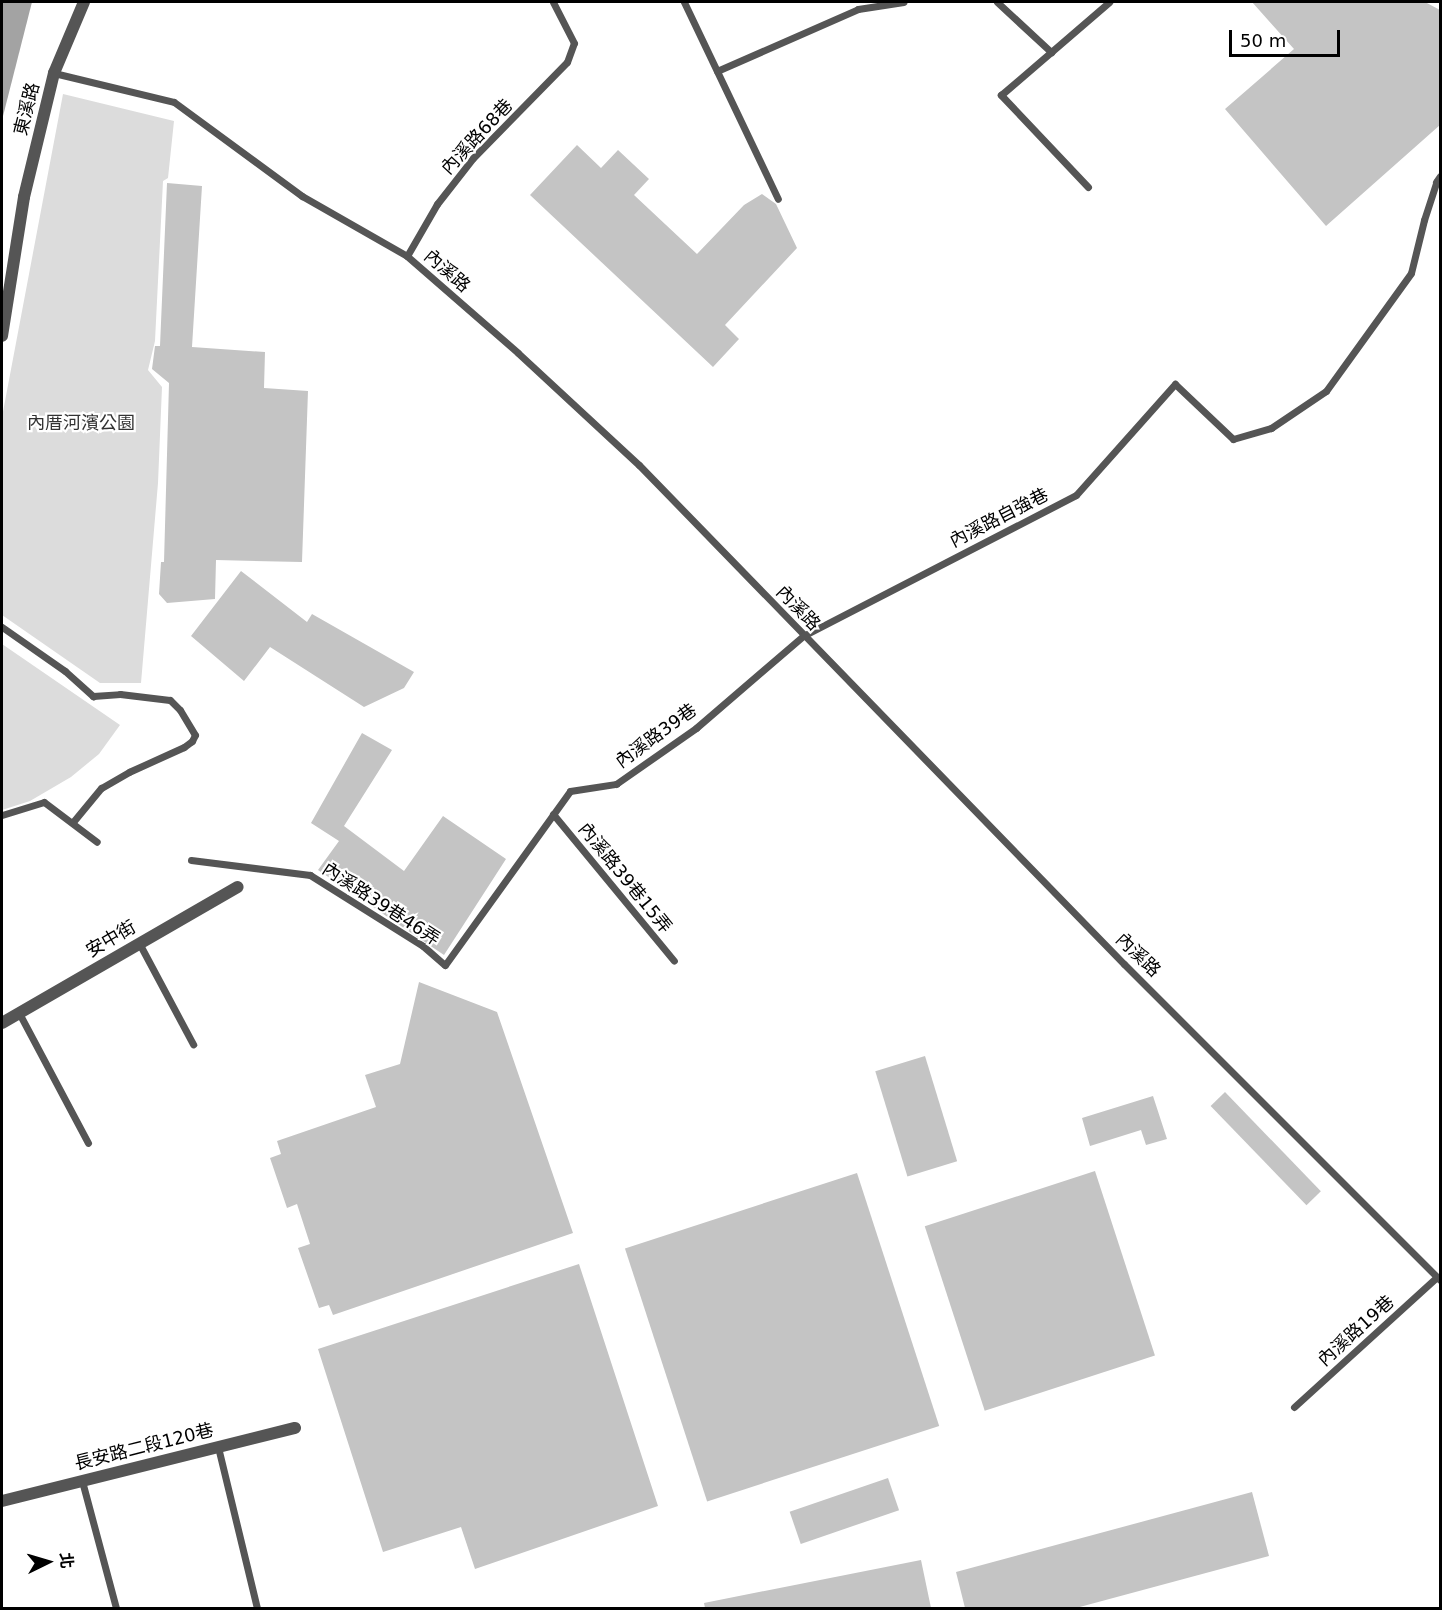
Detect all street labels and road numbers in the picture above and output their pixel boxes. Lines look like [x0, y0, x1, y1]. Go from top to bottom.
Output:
street label: 東溪路 [10, 80, 44, 138]
street label: 內溪路68巷 [437, 95, 517, 179]
street label: 內溪路 [420, 245, 474, 297]
street label: 內溪路自強巷 [946, 484, 1052, 552]
street label: 內溪路 [771, 581, 825, 635]
street label: 內溪路39巷 [611, 699, 701, 773]
street label: 內溪路39巷15弄 [574, 818, 676, 938]
street label: 內溪路39巷46弄 [318, 858, 444, 950]
street label: 安中街 [82, 916, 140, 962]
street label: 內溪路 [1111, 928, 1165, 982]
street label: 內溪路19巷 [1314, 1291, 1398, 1371]
street label: 長安路二段120巷 [72, 1419, 216, 1475]

